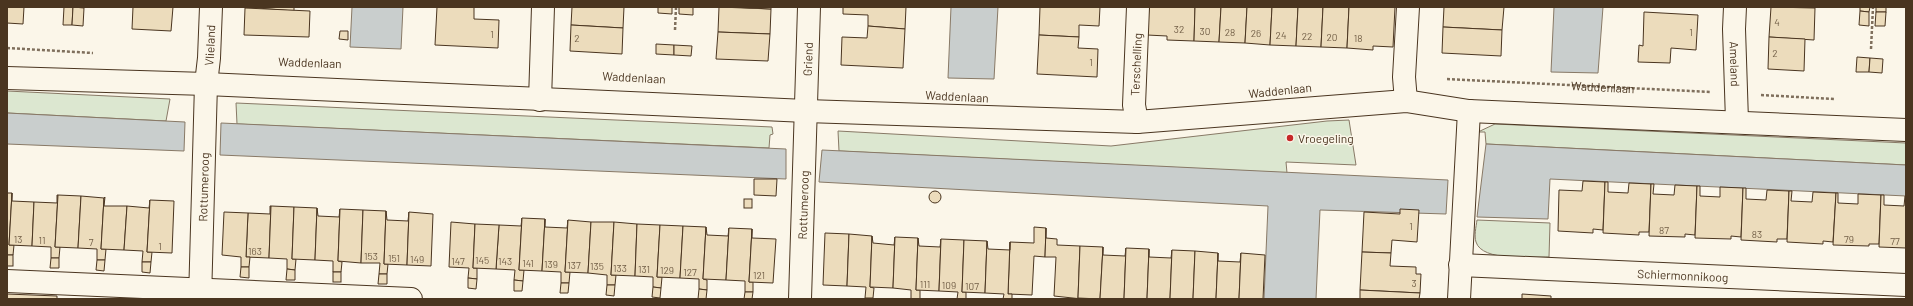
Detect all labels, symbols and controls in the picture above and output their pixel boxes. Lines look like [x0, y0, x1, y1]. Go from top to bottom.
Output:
house number: 4 [1774, 16, 1780, 28]
house number: 32 [1174, 23, 1184, 35]
street label: Vlieland [201, 24, 217, 67]
house number: 30 [1200, 25, 1210, 37]
house number: 28 [1225, 26, 1235, 38]
house number: 1 [1689, 26, 1693, 38]
house number: 26 [1251, 27, 1261, 39]
house number: 1 [490, 28, 494, 40]
house number: 24 [1276, 29, 1286, 41]
house number: 22 [1302, 30, 1312, 42]
house number: 20 [1326, 31, 1338, 43]
house number: 2 [574, 32, 580, 44]
house number: 18 [1354, 32, 1362, 44]
street label: Terschelling [1127, 33, 1144, 96]
street label: Ameland [1727, 41, 1743, 87]
street label: Griend [800, 42, 815, 76]
house number: 2 [1772, 47, 1778, 59]
street label: Waddenlaan [278, 54, 342, 70]
house number: 1 [1089, 56, 1093, 68]
street label: Waddenlaan [602, 68, 666, 86]
street label: Waddenlaan [1571, 78, 1635, 95]
street label: Waddenlaan [1248, 80, 1312, 100]
street label: Waddenlaan [925, 87, 989, 105]
place label: Vroegeling [1298, 131, 1354, 145]
marker: Vroegeling [1285, 133, 1295, 143]
street label: Rottumeroog [195, 152, 211, 222]
street label: Rottumeroog [795, 170, 811, 240]
house number: 1 [1409, 220, 1413, 232]
house number: 87 [1659, 224, 1669, 236]
house number: 83 [1752, 228, 1762, 240]
house number: 13 [14, 233, 22, 245]
house number: 79 [1844, 233, 1854, 245]
house number: 11 [38, 234, 46, 246]
house number: 77 [1890, 235, 1900, 247]
house number: 7 [89, 236, 94, 248]
house number: 1 [158, 240, 162, 252]
house number: 163 [248, 245, 262, 257]
house number: 153 [364, 250, 378, 262]
house number: 151 [388, 252, 400, 264]
house number: 149 [410, 253, 424, 265]
house number: 145 [475, 254, 489, 266]
house number: 147 [451, 255, 465, 267]
house number: 143 [498, 255, 512, 267]
house number: 141 [522, 257, 534, 269]
house number: 139 [544, 258, 558, 270]
house number: 137 [567, 259, 581, 271]
house number: 135 [590, 260, 604, 272]
house number: 133 [613, 262, 627, 274]
house number: 131 [638, 263, 650, 275]
house number: 129 [660, 264, 674, 276]
house number: 127 [683, 266, 697, 278]
street label: Schiermonnikoog [1637, 266, 1729, 284]
house number: 121 [753, 269, 765, 281]
house number: 3 [1411, 277, 1417, 289]
house number: 111 [920, 278, 930, 290]
house number: 109 [942, 279, 956, 291]
house number: 107 [965, 280, 979, 292]

